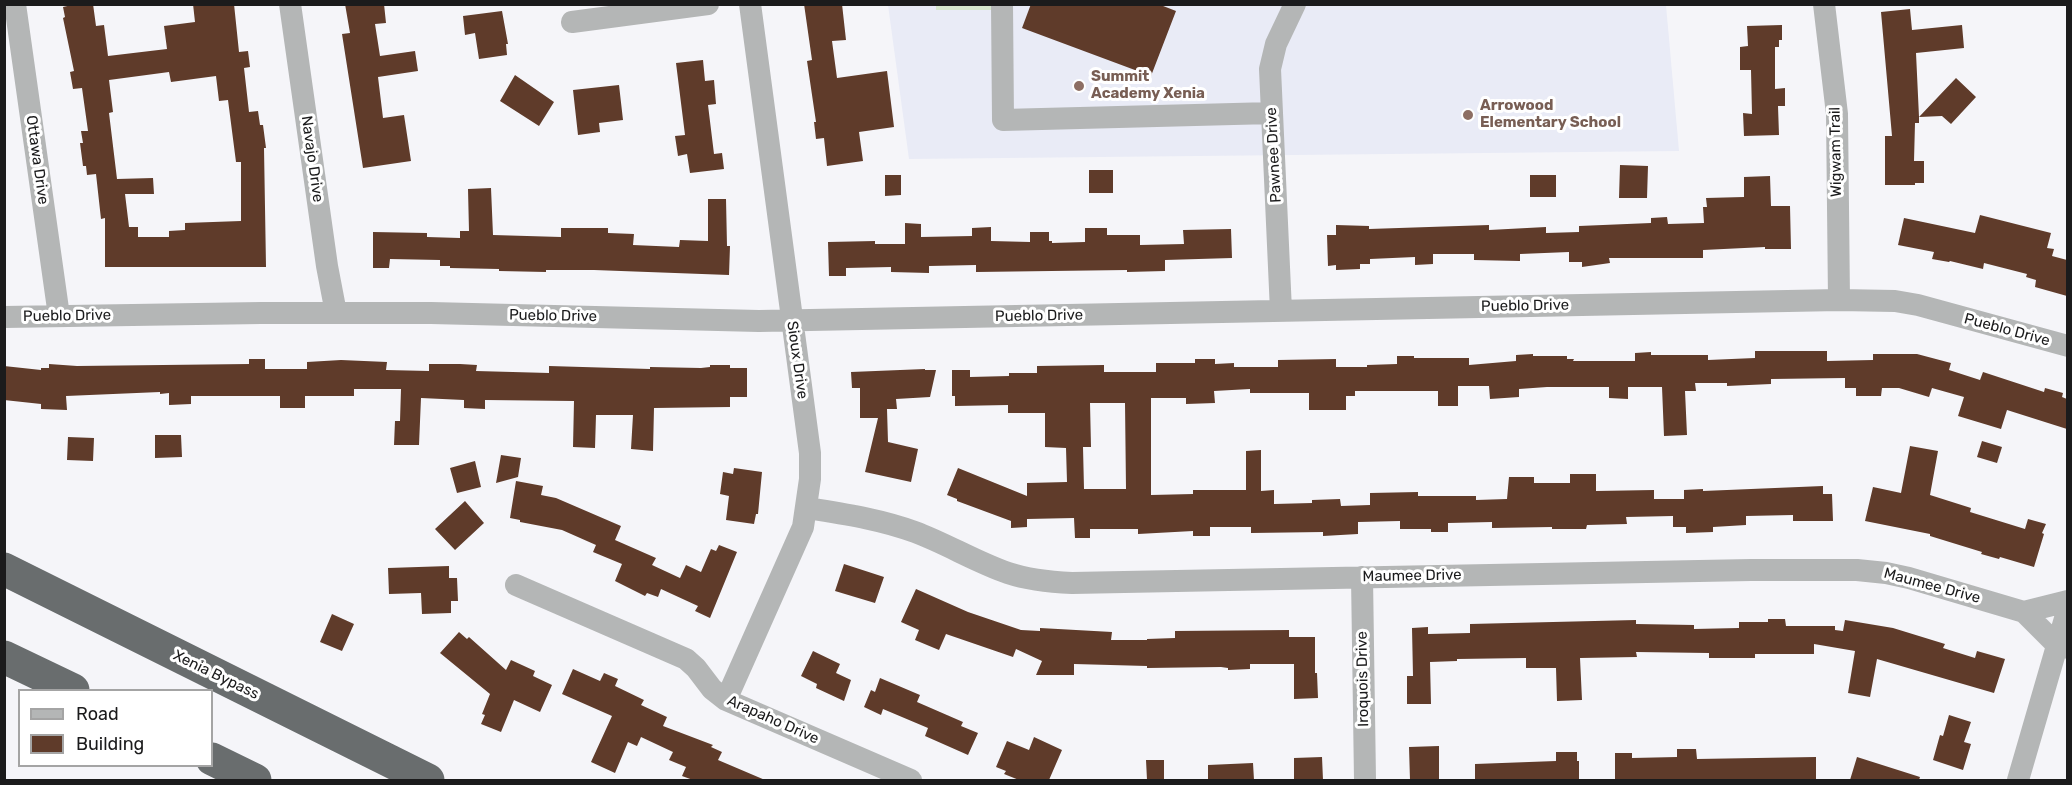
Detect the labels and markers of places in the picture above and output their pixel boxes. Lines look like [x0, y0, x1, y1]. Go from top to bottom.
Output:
place label: Summit Academy Xenia [1091, 68, 1205, 103]
marker: Summit Academy Xenia [1072, 79, 1086, 93]
place label: Arrowood Elementary School [1480, 97, 1621, 132]
marker: Arrowood Elementary School [1461, 108, 1475, 122]

